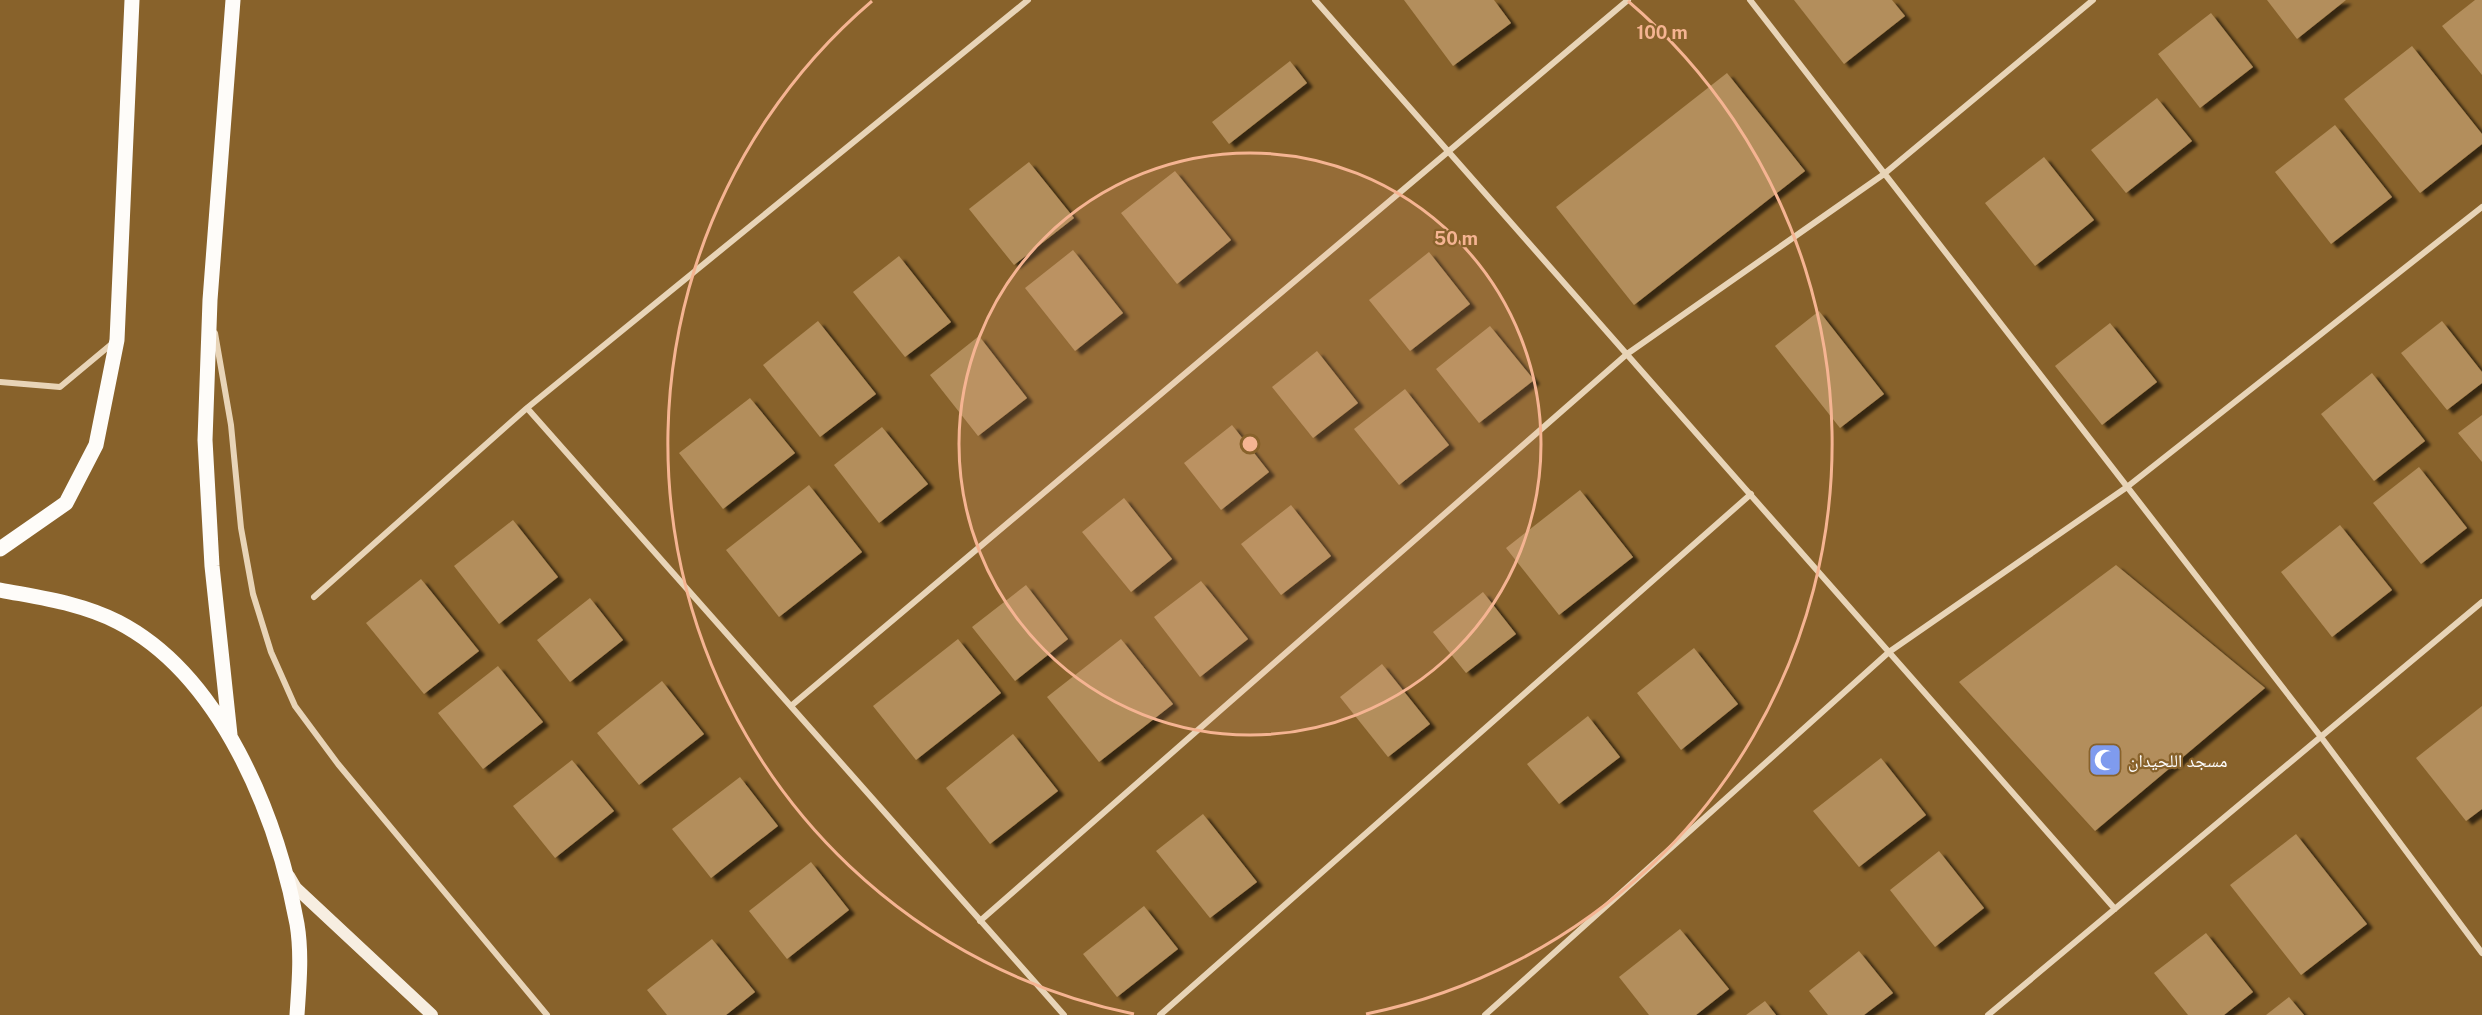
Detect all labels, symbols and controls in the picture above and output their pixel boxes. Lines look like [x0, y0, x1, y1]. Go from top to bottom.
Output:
text: 100 m [1636, 22, 1688, 43]
text: 50 m [1434, 228, 1478, 249]
centre of rings [1240, 434, 1260, 454]
mosque icon: مسجد اللحيدان [2087, 742, 2123, 778]
place label: مسجد اللحيدان [2128, 750, 2227, 772]

